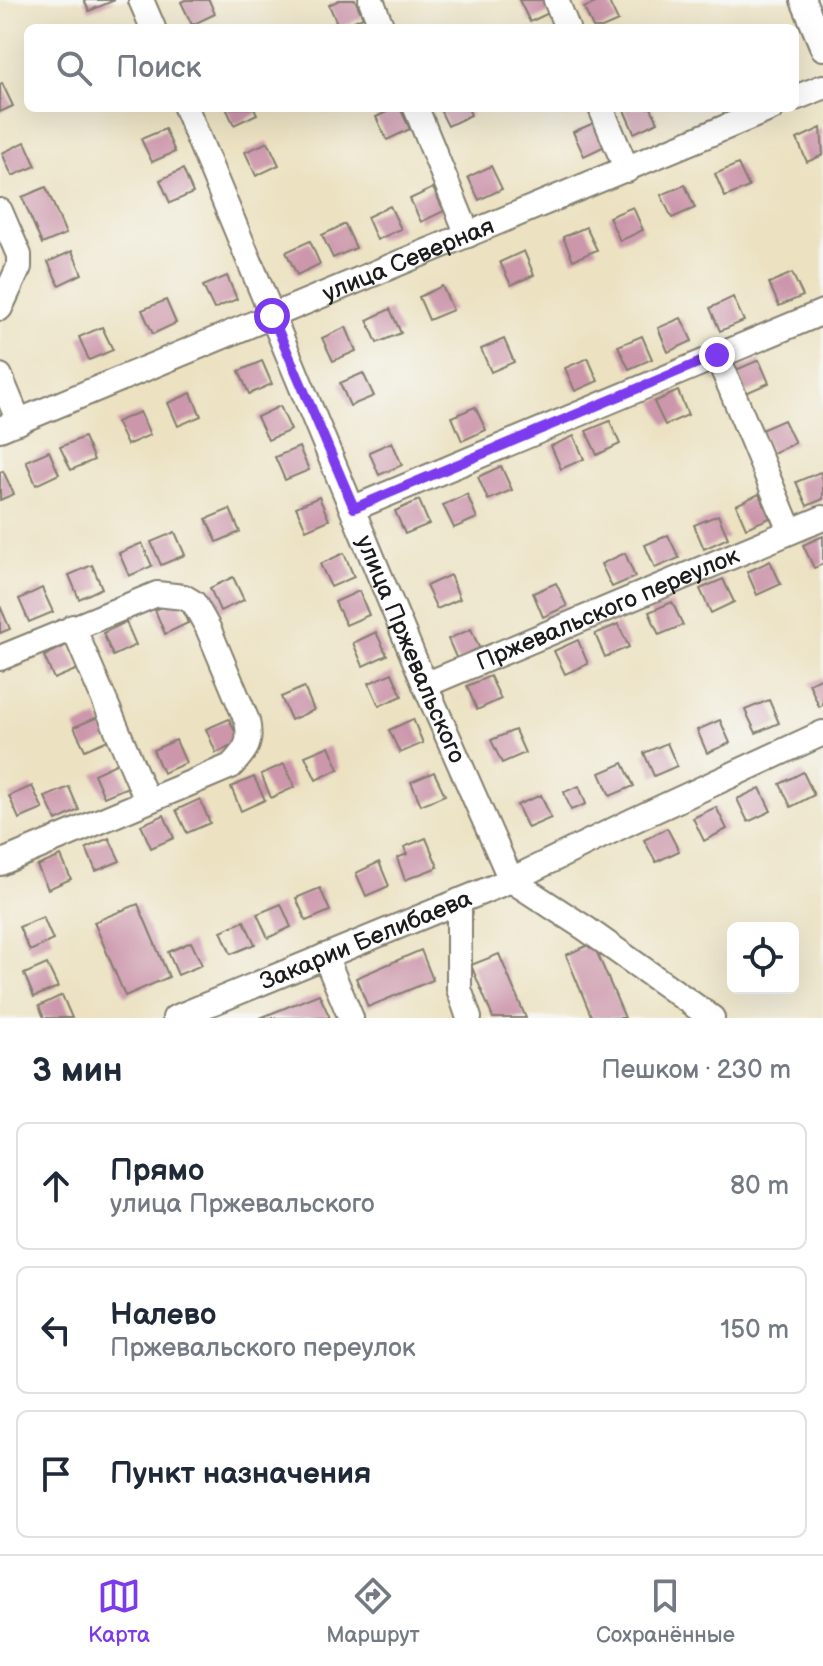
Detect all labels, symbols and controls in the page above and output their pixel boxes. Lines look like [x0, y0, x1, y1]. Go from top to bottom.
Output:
search box [24, 24, 799, 112]
icon: search [52, 46, 96, 90]
text: Поиск [116, 50, 202, 86]
street label: улица Северная [318, 211, 498, 308]
route start [254, 298, 290, 334]
route end [699, 337, 735, 373]
street label: улица Пржевальского [350, 531, 472, 768]
street label: Пржевальского переулок [472, 541, 744, 677]
street label: Закарии Белибаева [256, 884, 476, 997]
map controls [727, 922, 799, 994]
button: locate [727, 922, 799, 994]
text: 3 мин [32, 1050, 123, 1091]
text: Пешком · 230 m [601, 1055, 791, 1086]
text: Прямо [110, 1153, 204, 1189]
icon: ahead [34, 1164, 78, 1208]
text: 80 m [730, 1171, 789, 1202]
text: улица Пржевальского [110, 1189, 375, 1220]
text: Налево [110, 1297, 216, 1333]
icon: left [34, 1308, 78, 1352]
text: 150 m [720, 1315, 789, 1346]
text: Пржевальского переулок [110, 1333, 416, 1364]
icon: arrive [34, 1452, 78, 1496]
text: Пункт назначения [110, 1456, 371, 1492]
tab: Карта [88, 1574, 150, 1649]
tab: Маршрут [326, 1574, 420, 1649]
tab: Сохранённые [596, 1574, 735, 1649]

